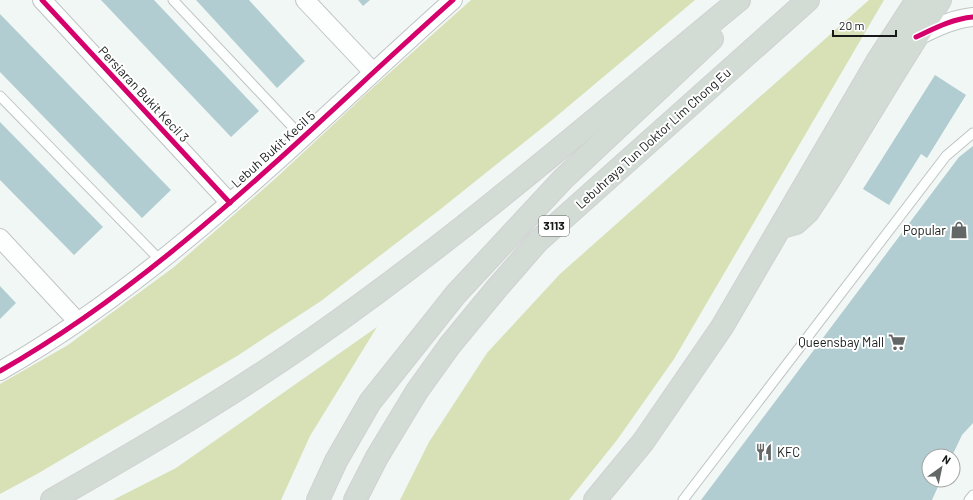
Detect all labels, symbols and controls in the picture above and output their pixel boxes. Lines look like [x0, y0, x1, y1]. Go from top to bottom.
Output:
scale bar [833, 12, 896, 38]
text: 20 m [839, 18, 865, 32]
street label: Persiaran Bukit Kecil 3 [95, 43, 193, 145]
street label: Lebuhraya Tun Doktor Lim Chong Eu [572, 64, 734, 212]
street label: Lebuh Bukit Kecil 5 [228, 107, 318, 191]
road number: 3113 [539, 216, 569, 236]
shop icon: Popular [949, 220, 969, 240]
place label: Popular [903, 222, 946, 238]
supermarket icon: Queensbay Mall [887, 332, 907, 352]
place label: Queensbay Mall [798, 334, 884, 350]
restaurant icon: KFC [754, 442, 774, 462]
place label: KFC [777, 444, 800, 460]
north arrow [921, 448, 961, 488]
text: N [940, 452, 953, 467]

